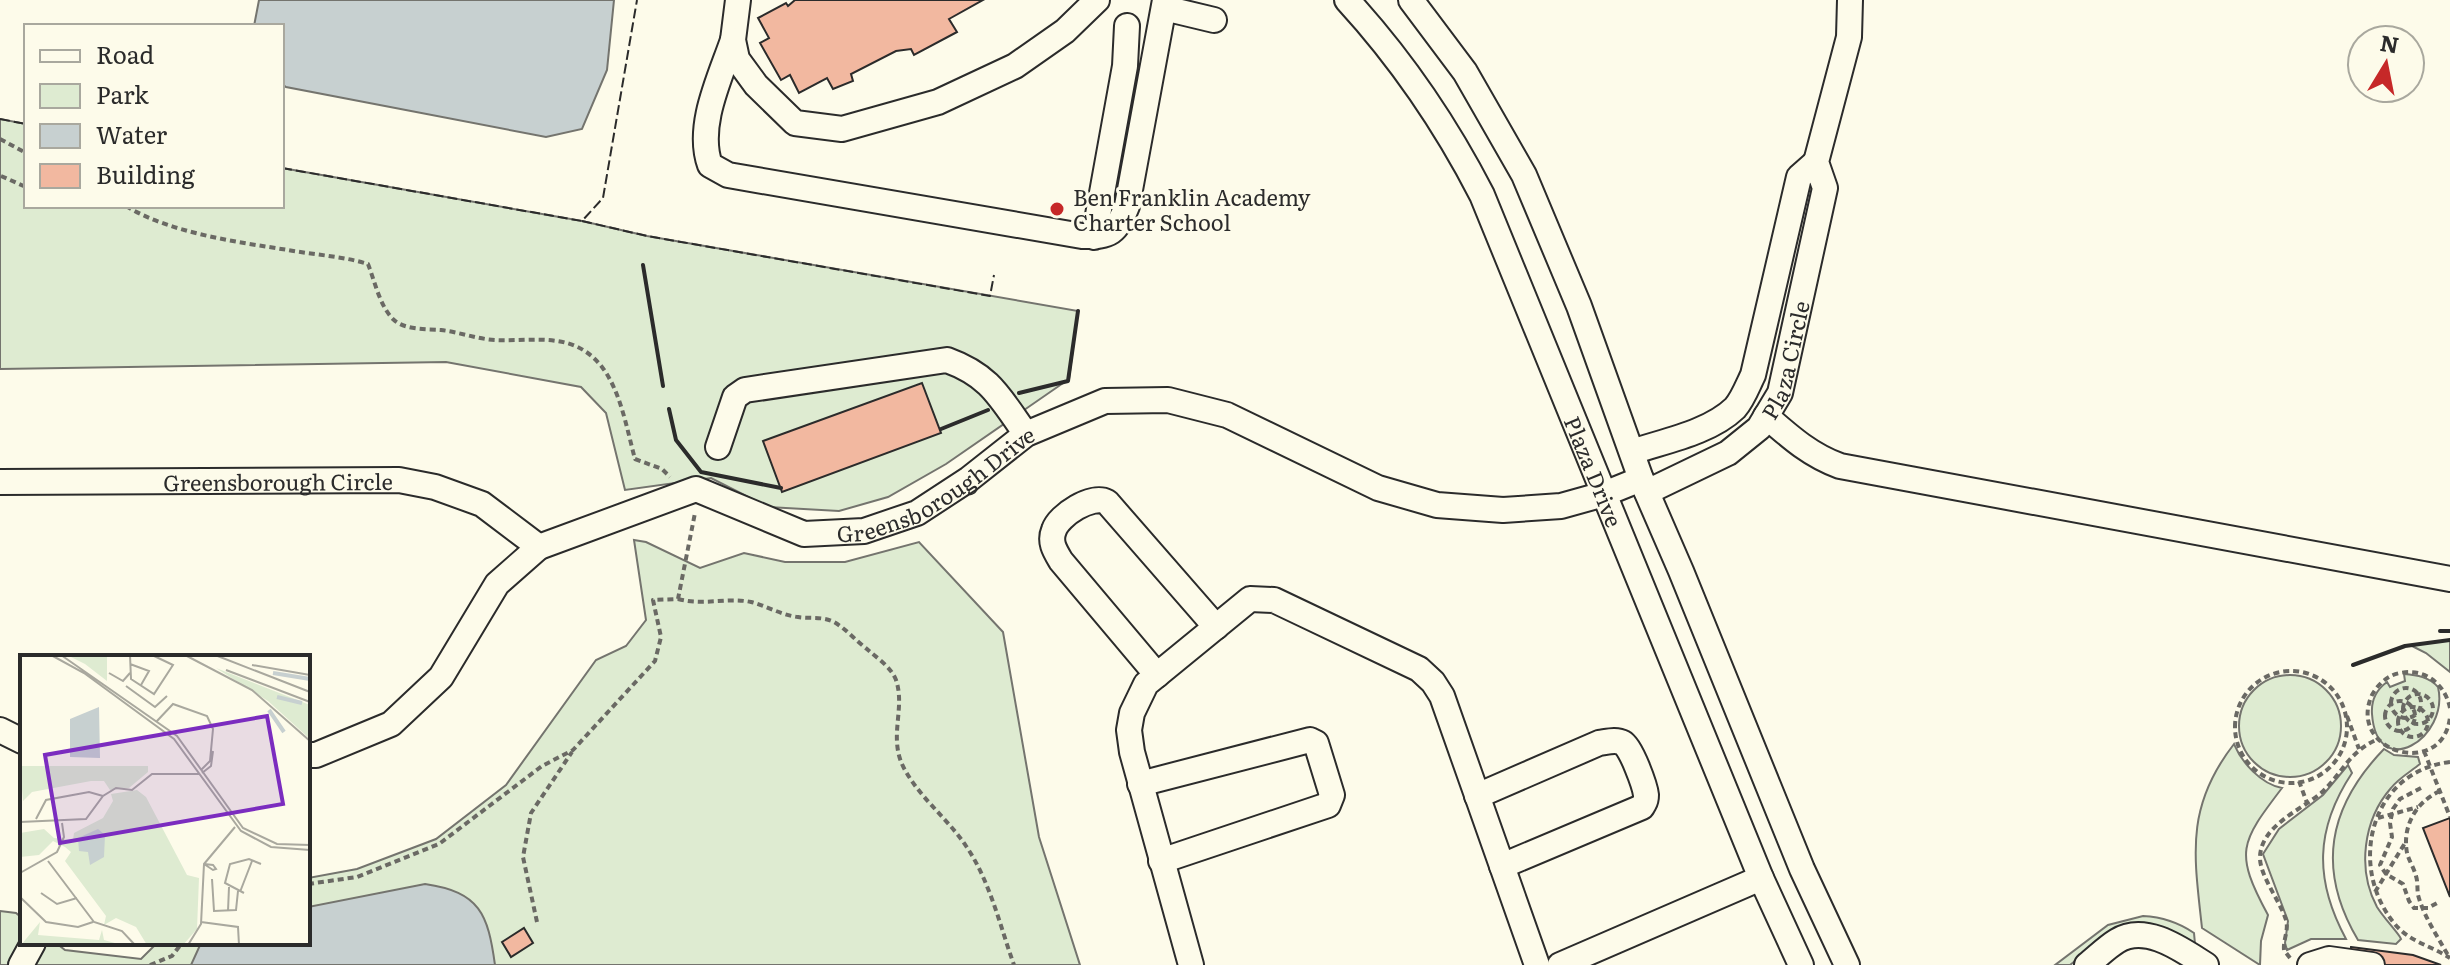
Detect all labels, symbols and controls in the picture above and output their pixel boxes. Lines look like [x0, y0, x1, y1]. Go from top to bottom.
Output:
legend [24, 24, 284, 208]
north arrow [2346, 24, 2426, 104]
text: N [2378, 25, 2402, 61]
text: Road [96, 36, 155, 71]
text: Park [96, 76, 149, 111]
text: Water [96, 116, 168, 151]
text: Building [96, 156, 195, 191]
place label: Ben Franklin Academy Charter School [1073, 180, 1311, 238]
marker: Ben Franklin Academy Charter School [1048, 200, 1066, 218]
street label: Plaza Circle [1752, 297, 1816, 425]
street label: Plaza Drive [1557, 410, 1632, 531]
street label: Greensborough Drive [836, 416, 1039, 549]
street label: Greensborough Circle [163, 464, 393, 498]
inset map [20, 655, 310, 945]

